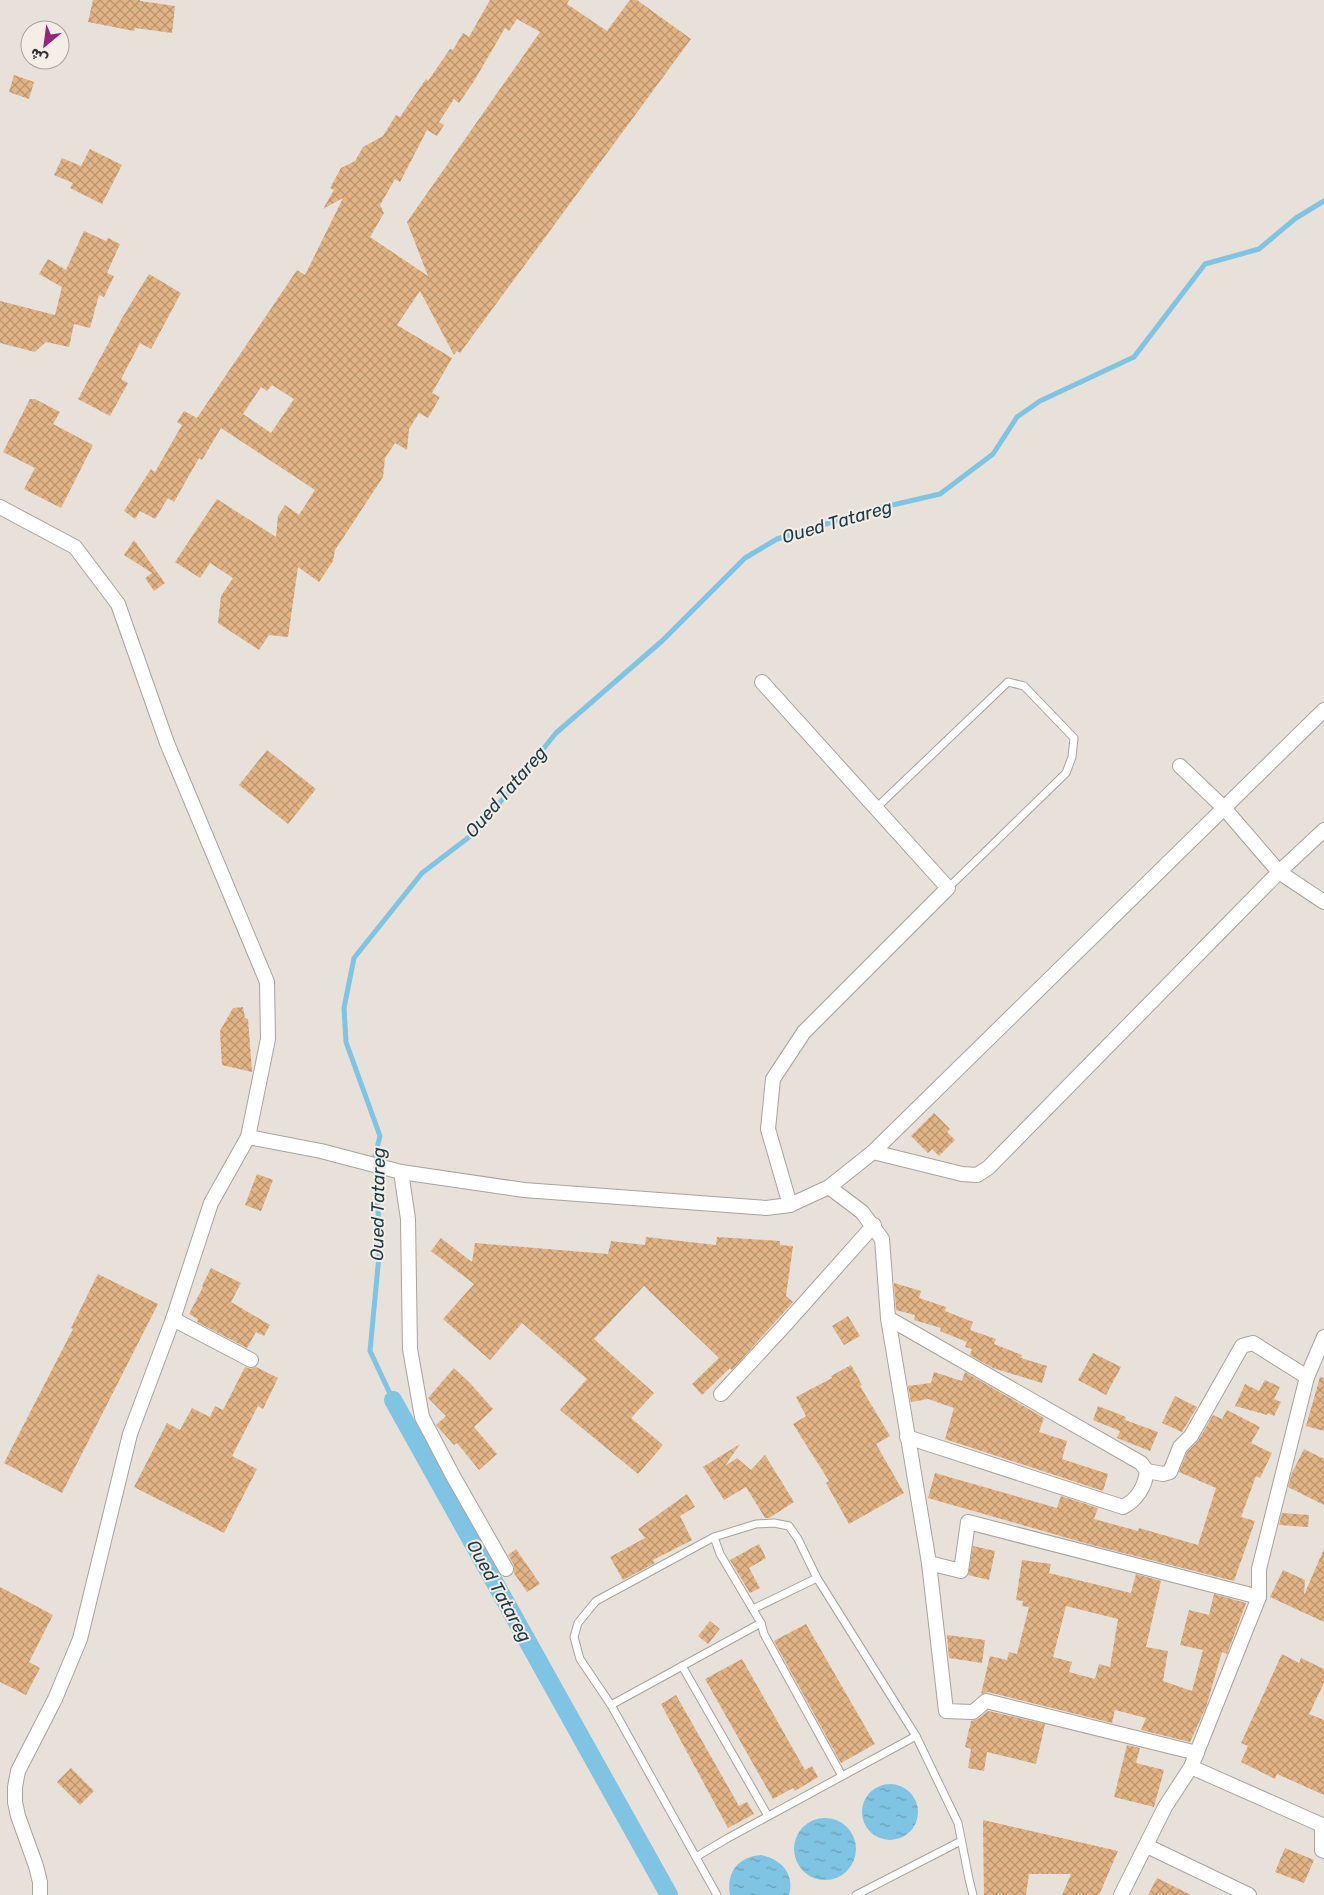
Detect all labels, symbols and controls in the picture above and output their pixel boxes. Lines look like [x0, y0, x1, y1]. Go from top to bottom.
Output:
north arrow [20, 20, 70, 70]
text: ش [27, 44, 51, 68]
water label: Oued Tatareg [779, 496, 895, 548]
water label: Oued Tatareg [460, 742, 552, 842]
water label: Oued Tatareg [366, 1147, 390, 1261]
water label: Oued Tatareg [462, 1536, 536, 1646]

